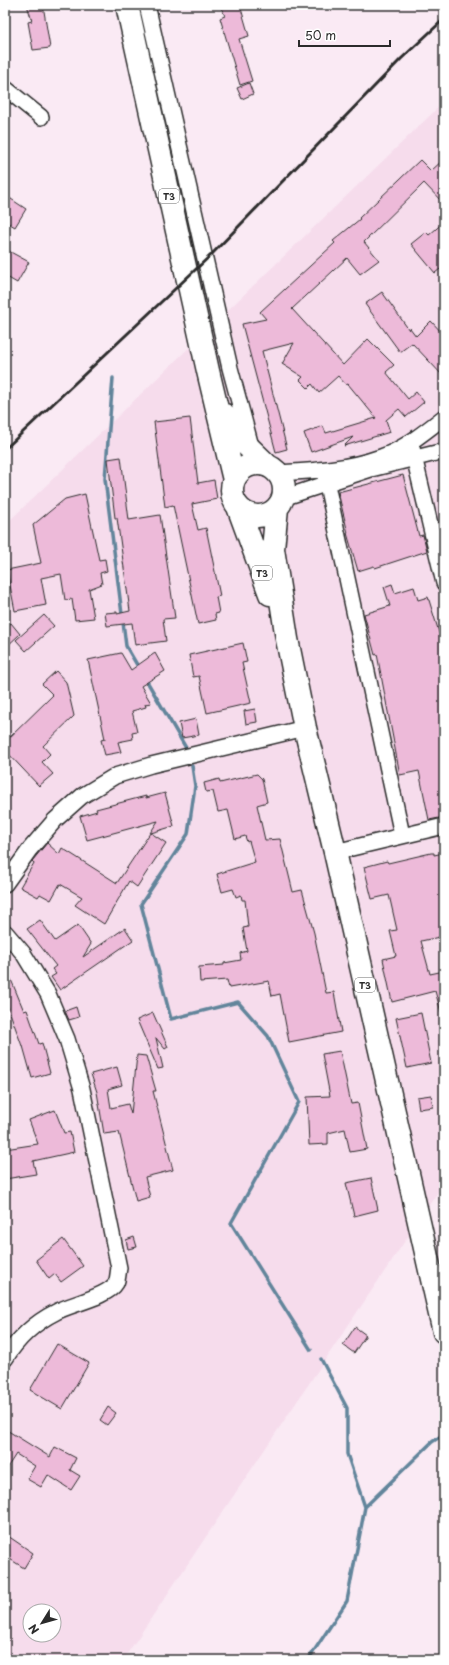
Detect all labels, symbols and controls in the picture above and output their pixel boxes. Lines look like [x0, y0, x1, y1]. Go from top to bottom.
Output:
scale bar [299, 22, 390, 48]
text: 50 m [305, 26, 336, 44]
road number: T3 [159, 189, 179, 203]
road number: T3 [252, 566, 272, 580]
road number: T3 [355, 978, 375, 992]
north arrow [22, 1603, 62, 1643]
text: N [24, 1620, 43, 1638]

